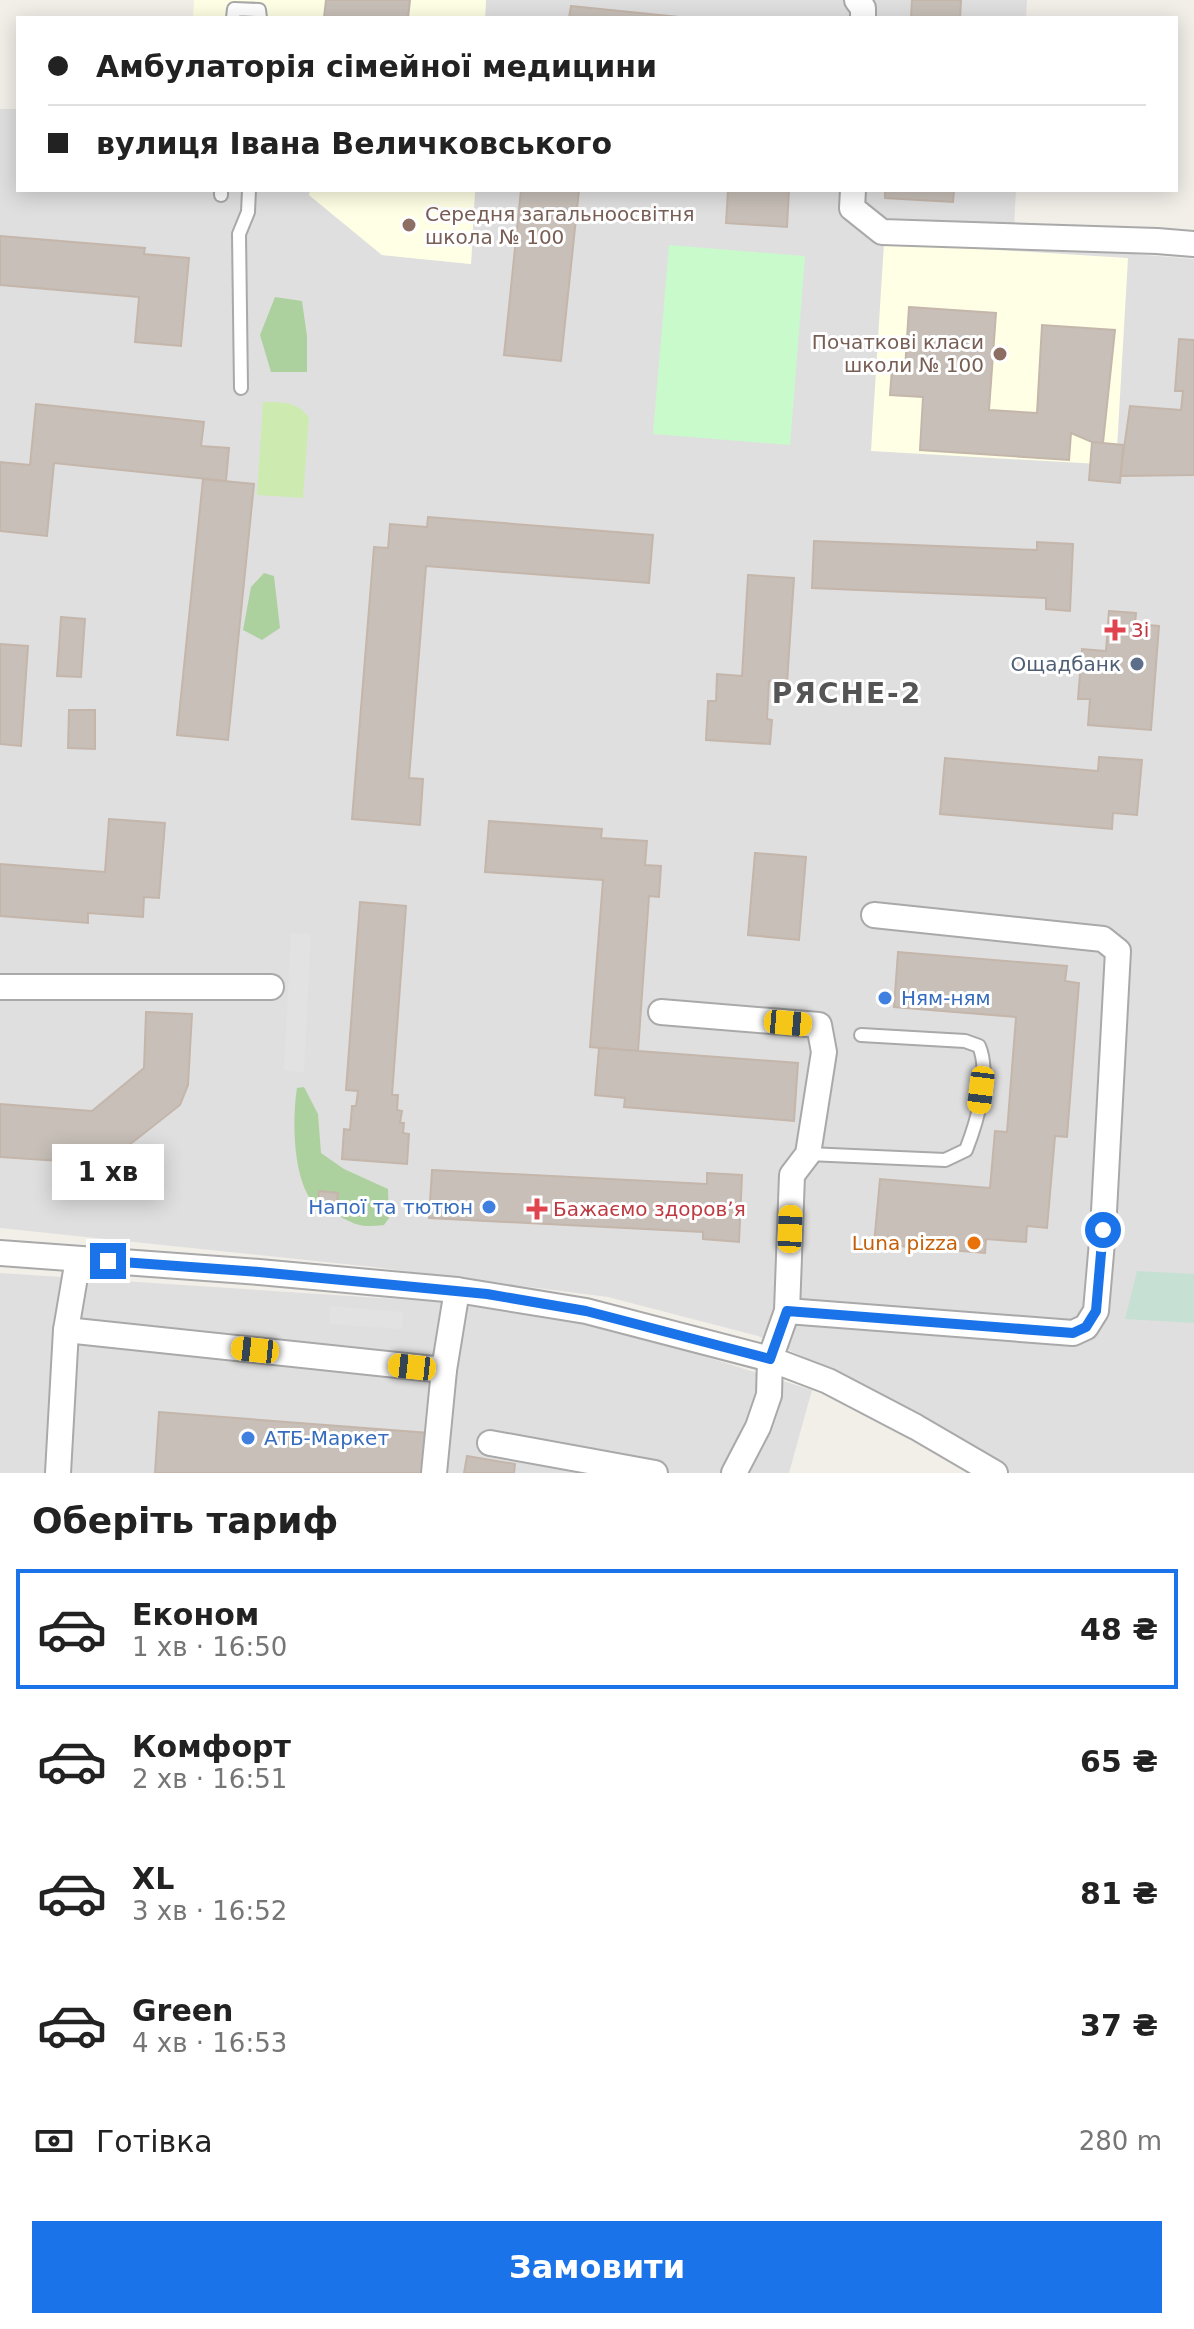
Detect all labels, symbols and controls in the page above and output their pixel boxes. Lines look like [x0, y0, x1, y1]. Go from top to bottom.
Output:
text: Амбулаторія сімейної медицини [96, 49, 657, 84]
text: вулиця Івана Величковського [96, 126, 612, 161]
place label: Середня загальноосвітня школа № 100 [425, 202, 694, 249]
marker: Середня загальноосвітня школа № 100 [400, 216, 418, 234]
place label: Початкові класи школи № 100 [812, 330, 984, 377]
marker: Початкові класи школи № 100 [991, 345, 1009, 363]
place label: 3і [1131, 618, 1149, 642]
marker: 3і [1106, 621, 1124, 639]
place label: Ощадбанк [1011, 652, 1121, 676]
marker: Ощадбанк [1128, 655, 1146, 673]
district label: РЯСНЕ-2 [772, 677, 922, 710]
place label: Ням-ням [901, 986, 991, 1010]
marker: Ням-ням [876, 989, 894, 1007]
car [763, 1009, 813, 1037]
car [966, 1065, 996, 1115]
callout: 1 хв [52, 1145, 164, 1201]
text: 1 хв [78, 1157, 138, 1187]
place label: Напої та тютюн [308, 1195, 473, 1219]
place label: Бажаємо здоровʼя [553, 1197, 746, 1221]
marker: Напої та тютюн [480, 1198, 498, 1216]
marker: Бажаємо здоровʼя [528, 1200, 546, 1218]
car [777, 1205, 803, 1253]
route start [1085, 1212, 1121, 1248]
place label: Luna pizza [852, 1231, 958, 1255]
marker: Luna pizza [965, 1234, 983, 1252]
route end [90, 1243, 126, 1279]
car [230, 1336, 280, 1364]
car [387, 1353, 437, 1381]
place label: АТБ-Маркет [264, 1426, 389, 1450]
marker: АТБ-Маркет [239, 1429, 257, 1447]
text: Оберіть тариф [32, 1500, 338, 1541]
icon: car [36, 1593, 108, 1665]
text: Економ [132, 1597, 259, 1632]
text: 48 ₴ [1080, 1612, 1158, 1647]
text: 1 хв · 16:50 [132, 1632, 287, 1662]
icon: car [36, 1725, 108, 1797]
text: Комфорт [132, 1729, 291, 1764]
text: 65 ₴ [1080, 1744, 1158, 1779]
text: 2 хв · 16:51 [132, 1764, 287, 1794]
icon: car [36, 1857, 108, 1929]
text: XL [132, 1861, 174, 1896]
text: 81 ₴ [1080, 1876, 1158, 1911]
text: 3 хв · 16:52 [132, 1896, 287, 1926]
icon: car [36, 1989, 108, 2061]
text: Green [132, 1993, 233, 2028]
text: 37 ₴ [1080, 2008, 1158, 2043]
text: 4 хв · 16:53 [132, 2028, 287, 2058]
icon: cash [32, 2119, 76, 2163]
text: Готівка [96, 2124, 213, 2159]
text: 280 m [1079, 2126, 1162, 2156]
button: Замовити [32, 2221, 1162, 2313]

